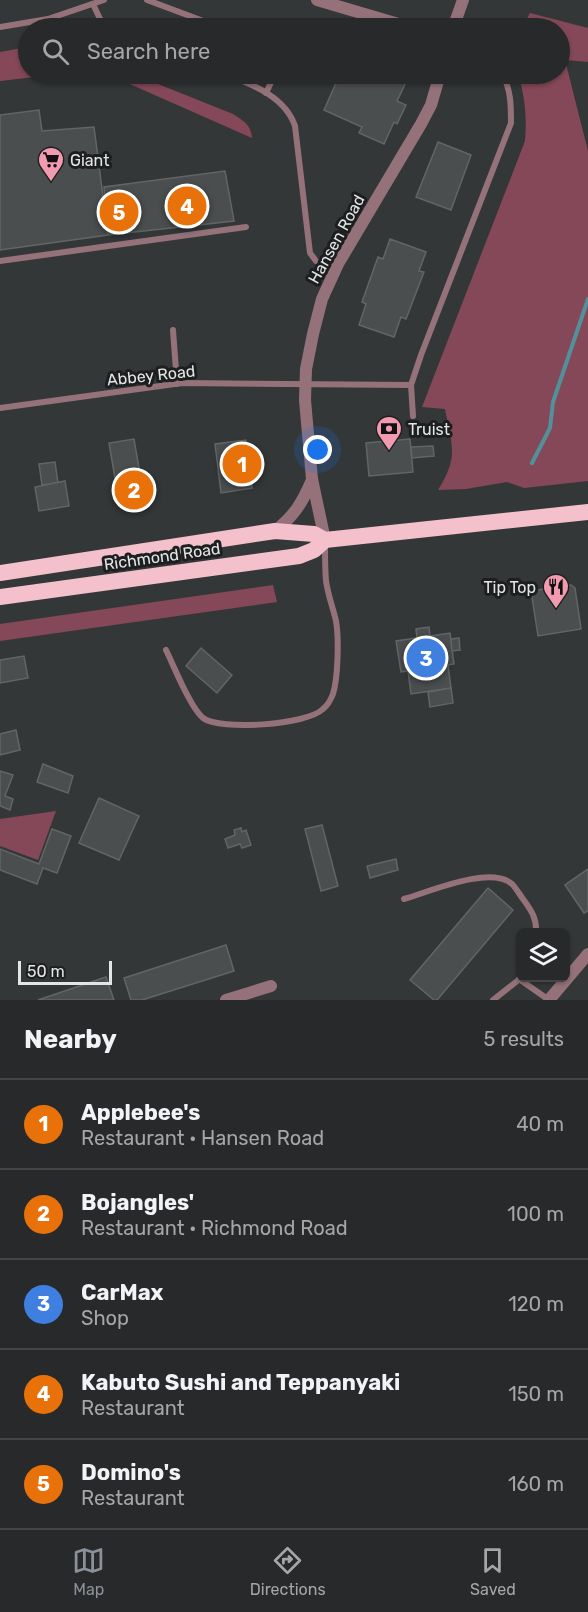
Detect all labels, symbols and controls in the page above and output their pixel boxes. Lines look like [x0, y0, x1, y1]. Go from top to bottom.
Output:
search box [18, 18, 570, 84]
icon: search [39, 35, 72, 68]
text: Search here [87, 38, 210, 65]
supermarket icon: Giant [36, 145, 66, 183]
place label: Giant [70, 151, 109, 170]
pin: 4 [168, 184, 207, 228]
pin: 5 [100, 190, 138, 234]
street label: Hansen Road [304, 192, 369, 287]
street label: Abbey Road [106, 361, 196, 390]
bank icon: Truist [374, 414, 404, 452]
place label: Truist [408, 420, 450, 439]
your location [303, 435, 332, 464]
pin: 1 [222, 442, 262, 486]
pin: 2 [114, 468, 154, 512]
street label: Richmond Road [103, 539, 222, 574]
restaurant icon: Tip Top [541, 572, 571, 610]
place label: Tip Top [483, 578, 536, 597]
pin: 3 [406, 636, 446, 680]
map controls [516, 928, 570, 982]
button: layers [516, 928, 570, 982]
scale bar [18, 958, 112, 986]
text: 50 m [27, 962, 65, 981]
text: Nearby [24, 1024, 117, 1055]
text: 5 results [483, 1027, 564, 1051]
text: Applebee's [81, 1099, 200, 1126]
text: 1 [39, 1112, 48, 1136]
text: 40 m [516, 1112, 564, 1136]
text: Restaurant · Hansen Road [81, 1126, 324, 1150]
text: Bojangles' [81, 1189, 194, 1216]
text: 2 [37, 1202, 50, 1226]
text: 100 m [507, 1202, 564, 1226]
text: Restaurant · Richmond Road [81, 1216, 348, 1240]
text: CarMax [81, 1279, 164, 1306]
text: 3 [37, 1292, 50, 1316]
text: 120 m [508, 1292, 564, 1316]
text: Shop [81, 1306, 129, 1330]
text: Kabuto Sushi and Teppanyaki [81, 1369, 400, 1396]
text: 4 [37, 1382, 50, 1406]
text: 150 m [508, 1382, 564, 1406]
text: Restaurant [81, 1396, 185, 1420]
text: Domino's [81, 1459, 181, 1486]
text: 5 [37, 1472, 50, 1496]
text: 160 m [508, 1472, 564, 1496]
text: Restaurant [81, 1486, 185, 1510]
tab: Map [72, 1544, 105, 1599]
tab: Directions [250, 1544, 326, 1599]
tab: Saved [470, 1544, 516, 1599]

